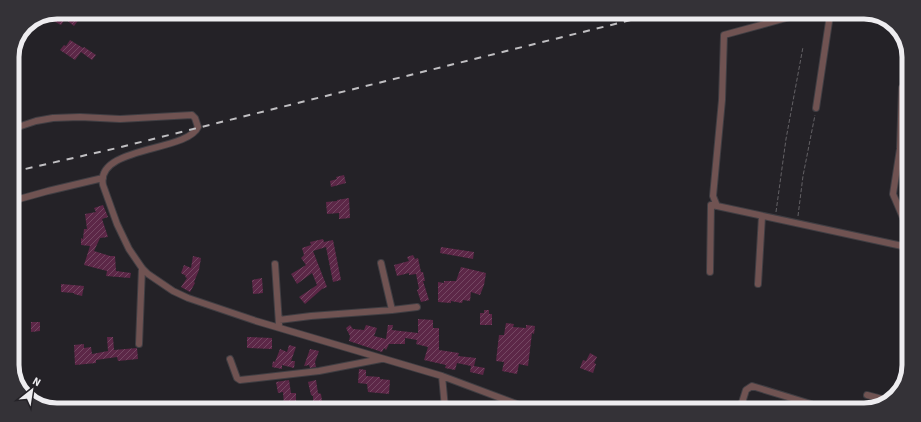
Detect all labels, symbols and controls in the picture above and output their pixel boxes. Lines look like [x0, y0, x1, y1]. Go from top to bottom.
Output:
north arrow [12, 370, 52, 410]
text: N [30, 373, 44, 390]

